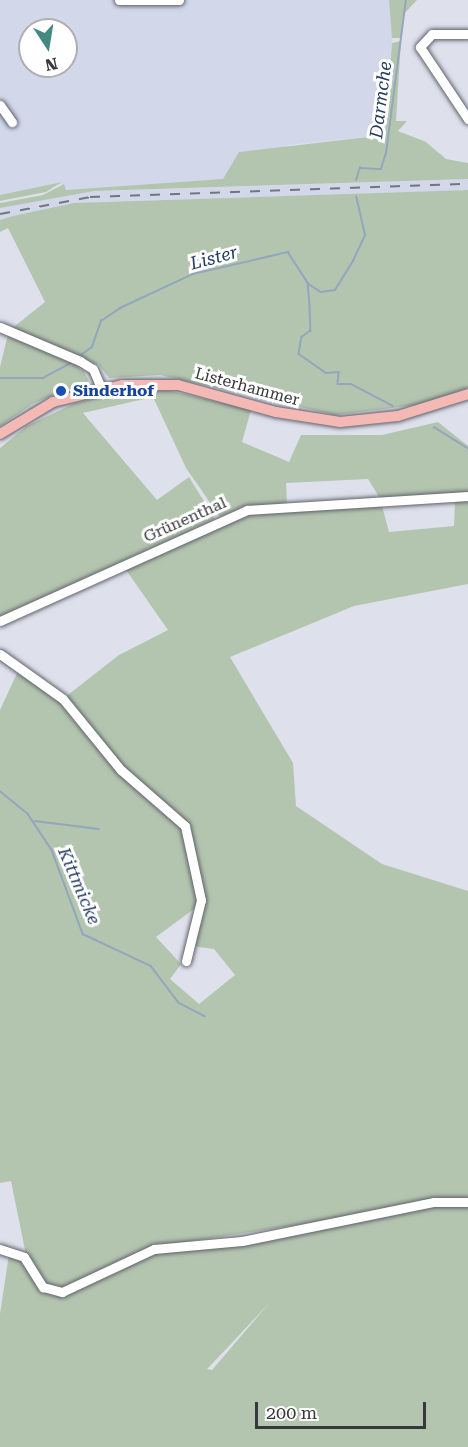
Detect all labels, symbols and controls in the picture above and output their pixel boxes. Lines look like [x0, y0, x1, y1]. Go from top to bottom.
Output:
north arrow [18, 18, 78, 78]
text: N [43, 54, 59, 75]
water label: Darmche [366, 60, 396, 140]
water label: Lister [188, 241, 240, 275]
street label: Listerhammer [193, 364, 301, 410]
place label: Sinderhof [73, 381, 154, 401]
marker: Sinderhof [54, 384, 68, 398]
street label: Grünenthal [141, 493, 229, 547]
water label: Kittmicke [53, 844, 105, 928]
scale bar [258, 1390, 429, 1428]
text: 200 m [266, 1402, 317, 1423]

